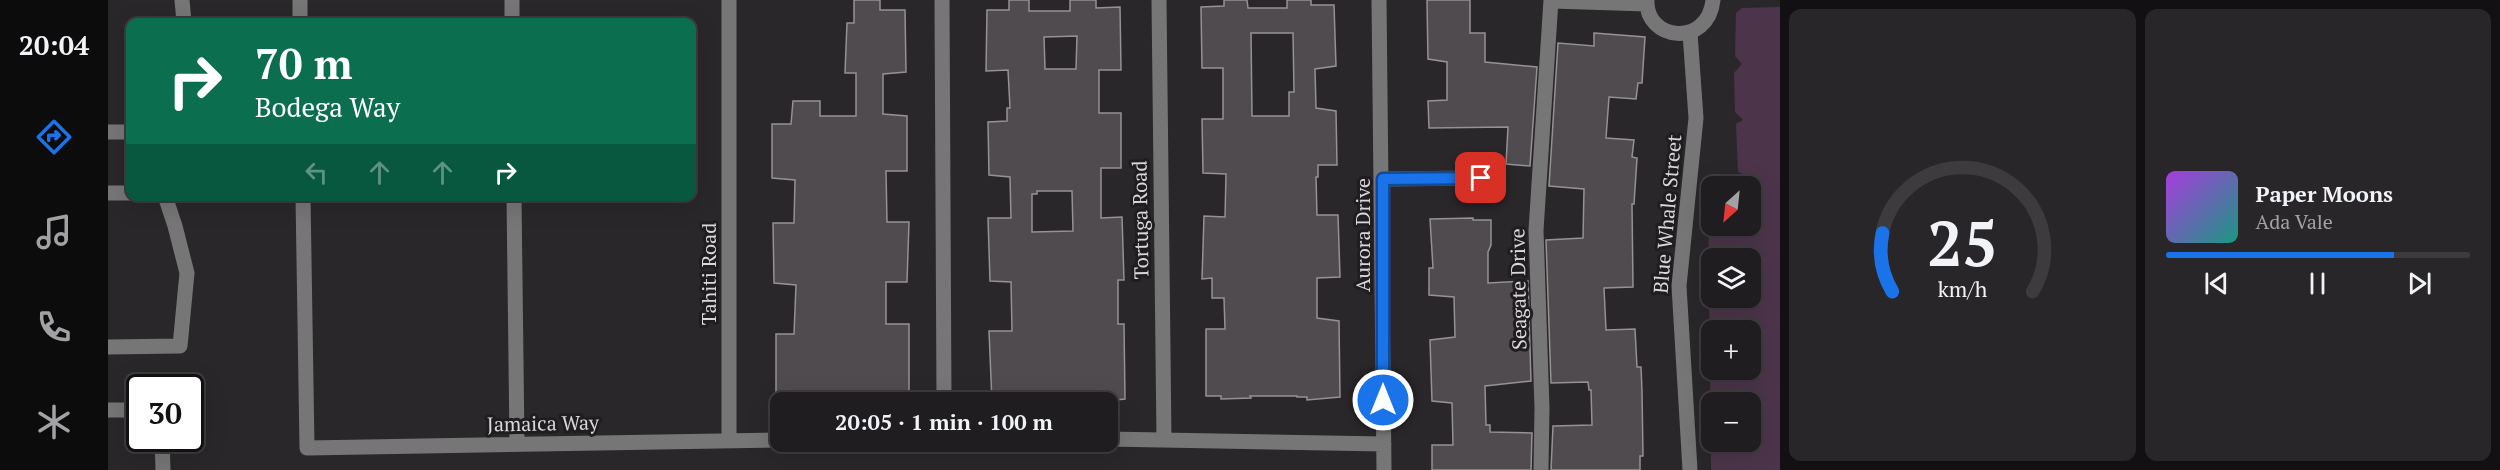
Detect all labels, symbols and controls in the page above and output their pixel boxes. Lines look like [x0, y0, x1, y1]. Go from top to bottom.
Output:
text: 20:04 [19, 27, 89, 63]
text: 70 m [255, 35, 353, 91]
icon: right [156, 42, 234, 120]
text: Bodega Way [255, 89, 400, 125]
icon: directions [33, 116, 75, 158]
street label: Blue Whale Street [1647, 133, 1687, 295]
pin [1455, 152, 1506, 203]
icon: left [300, 156, 333, 189]
icon: ahead [363, 156, 396, 189]
icon: ahead [426, 156, 459, 189]
icon: right [489, 156, 522, 189]
street label: Tortuga Road [1125, 160, 1155, 280]
icon: arrive [1464, 161, 1497, 194]
north arrow [1701, 176, 1761, 236]
map controls [1701, 176, 1761, 452]
street label: Aurora Drive [1349, 178, 1376, 292]
text: Paper Moons [2256, 179, 2393, 208]
text: 25 [1927, 201, 1998, 284]
text: Ada Vale [2256, 208, 2333, 235]
icon: music [33, 211, 75, 253]
street label: Tahiti Road [695, 223, 722, 325]
street label: Seagate Drive [1503, 228, 1533, 350]
button: layers [1701, 248, 1761, 308]
icon: previous [2200, 267, 2233, 300]
icon: pause [2301, 267, 2334, 300]
icon: next [2403, 267, 2436, 300]
text: km/h [1937, 275, 1987, 303]
icon: phone [33, 306, 75, 348]
button: + [1701, 320, 1761, 380]
position arrow [1351, 368, 1415, 432]
speed limit sign: 30 [126, 374, 204, 452]
button: − [1701, 392, 1761, 452]
icon: climate [33, 401, 75, 443]
text: 20:05 · 1 min · 100 m [835, 407, 1053, 436]
street label: Jamaica Way [487, 409, 600, 437]

